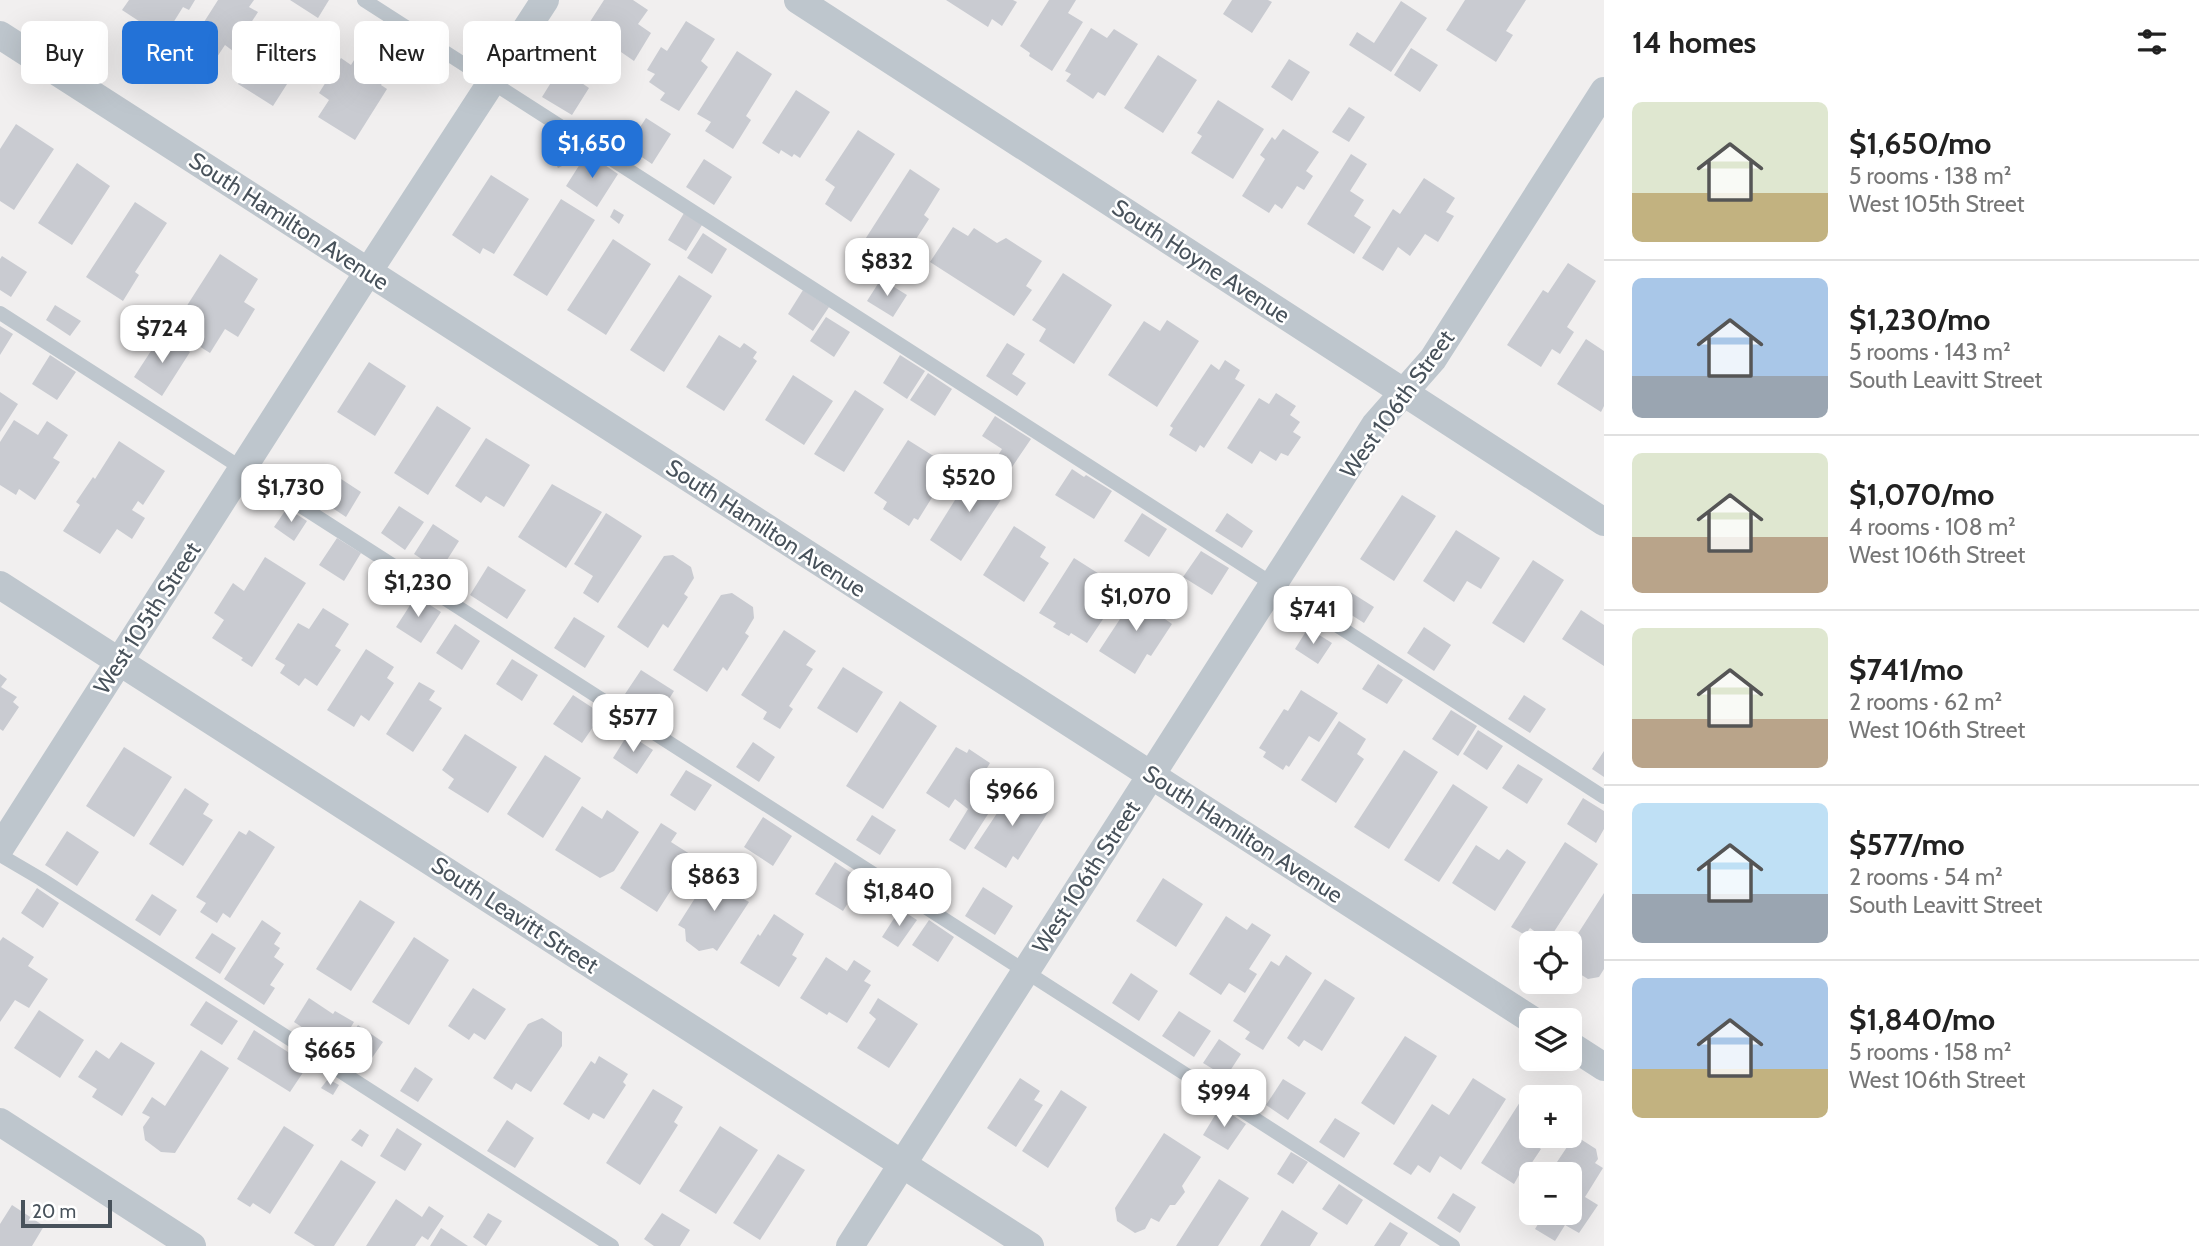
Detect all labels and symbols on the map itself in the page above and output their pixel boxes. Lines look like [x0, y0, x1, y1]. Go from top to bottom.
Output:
pin: $1,650 [535, 120, 649, 180]
street label: South Hamilton Avenue [184, 146, 394, 296]
street label: South Hoyne Avenue [1107, 193, 1295, 329]
pin: $832 [846, 238, 928, 298]
pin: $724 [121, 306, 203, 365]
street label: West 106th Street [1334, 324, 1460, 484]
street label: South Hamilton Avenue [661, 453, 871, 603]
pin: $520 [928, 454, 1010, 514]
pin: $1,730 [234, 464, 348, 524]
street label: West 105th Street [87, 537, 207, 699]
pin: $1,230 [361, 560, 475, 619]
pin: $1,070 [1079, 574, 1193, 633]
pin: $741 [1272, 586, 1354, 646]
pin: $577 [592, 694, 674, 754]
street label: South Hamilton Avenue [1138, 759, 1348, 909]
pin: $966 [971, 768, 1053, 828]
street label: West 106th Street [1026, 795, 1146, 959]
street label: South Leavitt Street [426, 851, 604, 979]
pin: $863 [673, 853, 755, 913]
pin: $1,840 [842, 869, 956, 928]
pin: $665 [289, 1028, 371, 1087]
pin: $994 [1183, 1070, 1265, 1129]
scale bar [21, 1197, 112, 1229]

